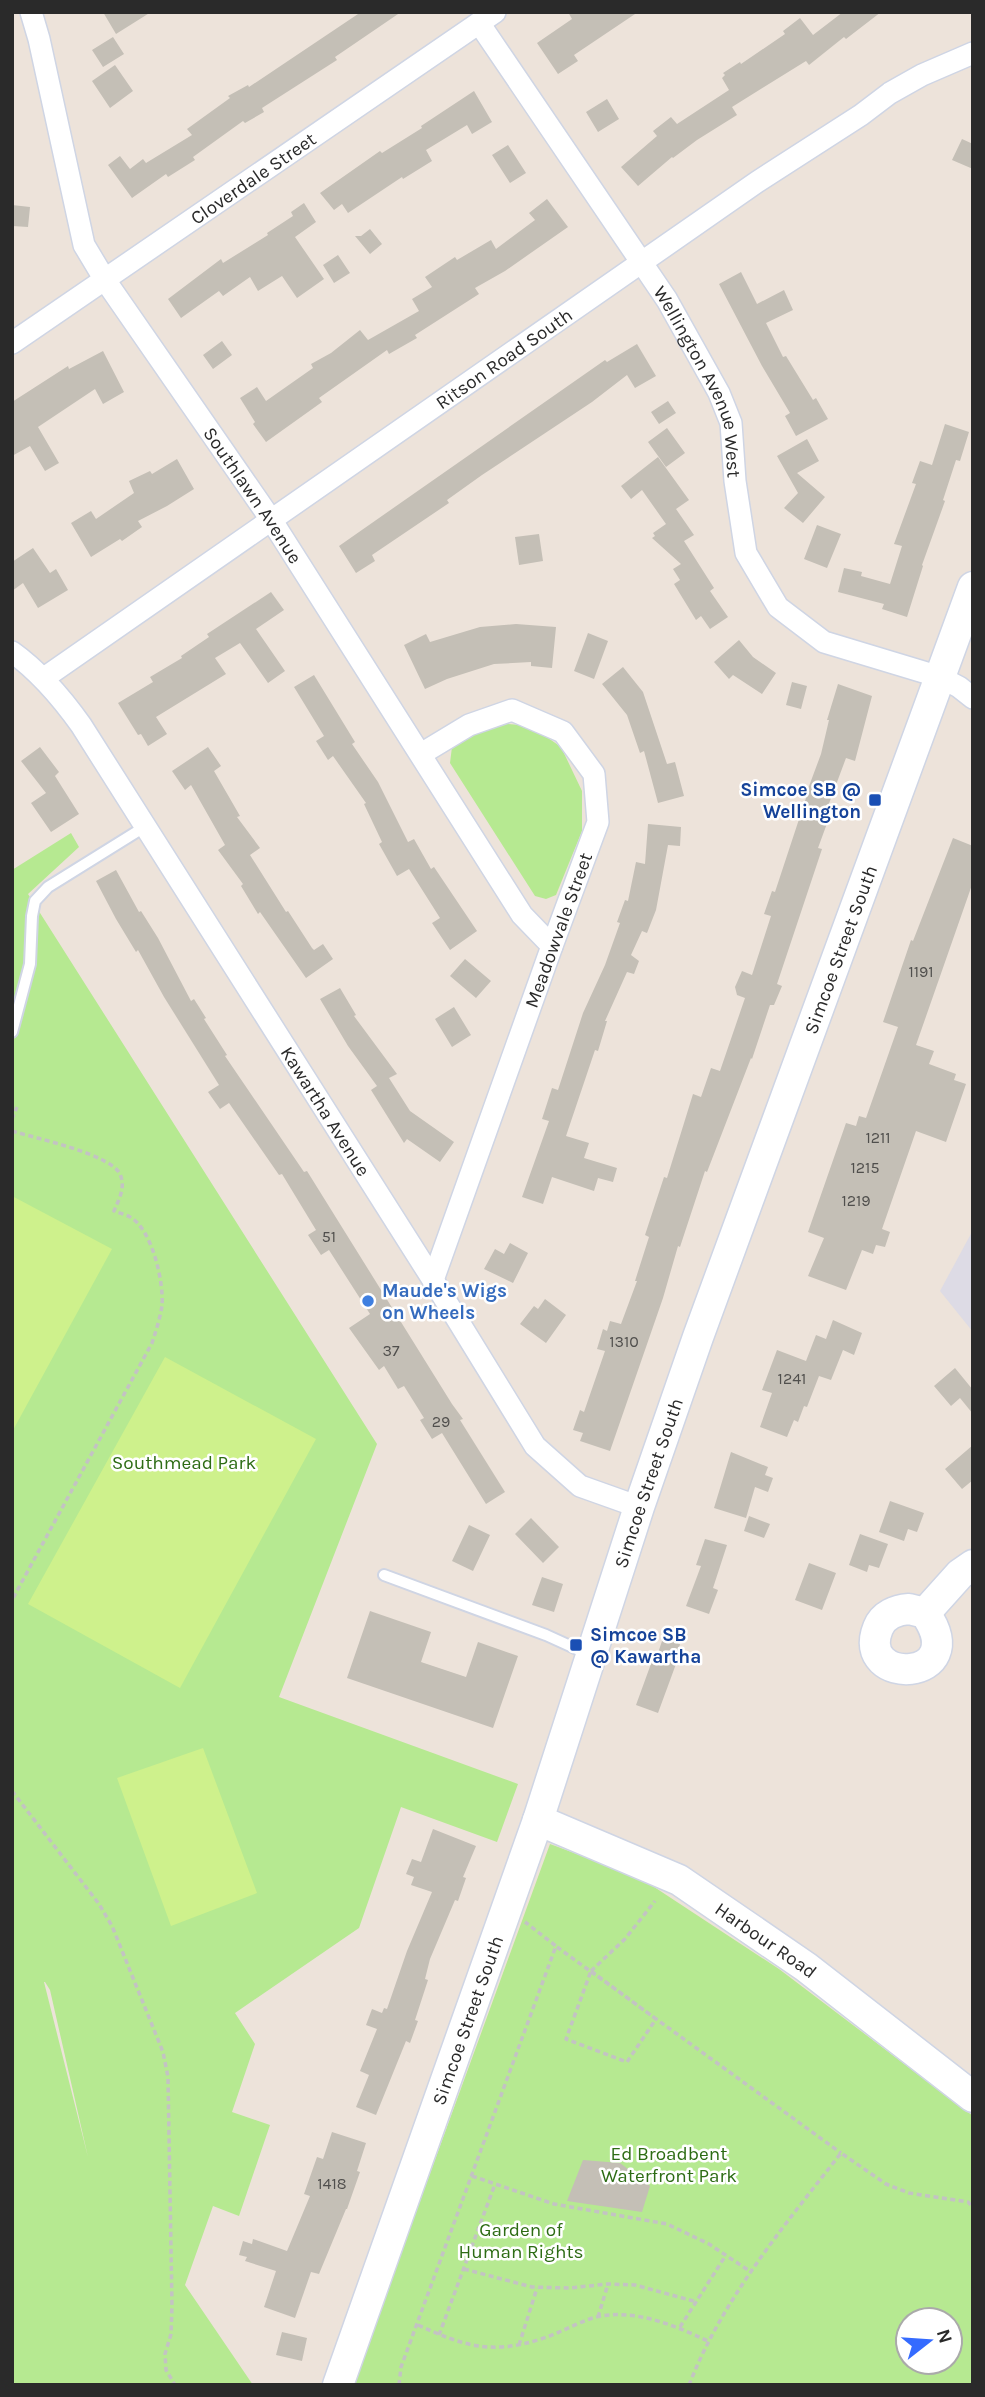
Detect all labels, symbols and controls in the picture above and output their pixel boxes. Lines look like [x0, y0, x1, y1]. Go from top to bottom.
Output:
street label: Cloverdale Street [187, 128, 320, 229]
street label: Wellington Avenue West [649, 282, 745, 478]
street label: Ritson Road South [432, 304, 577, 414]
street label: Southlawn Avenue [198, 423, 306, 568]
place label: Simcoe SB @ Wellington [740, 779, 861, 823]
marker: Simcoe SB @ Wellington [867, 792, 883, 808]
street label: Meadowvale Street [521, 850, 597, 1011]
street label: Simcoe Street South [800, 862, 882, 1037]
house number: 1191 [908, 962, 934, 981]
street label: Kawartha Avenue [276, 1043, 374, 1180]
house number: 1211 [865, 1128, 891, 1147]
house number: 1215 [851, 1158, 879, 1177]
house number: 1219 [841, 1191, 871, 1210]
house number: 51 [322, 1227, 336, 1246]
place label: Maude's Wigs on Wheels [382, 1280, 507, 1324]
marker: Maude's Wigs on Wheels [360, 1293, 376, 1309]
house number: 1310 [609, 1332, 639, 1351]
house number: 37 [383, 1341, 400, 1360]
house number: 1241 [778, 1369, 806, 1388]
street label: Simcoe Street South [610, 1395, 688, 1571]
house number: 29 [432, 1412, 450, 1431]
park label: Southmead Park [112, 1452, 256, 1474]
place label: Simcoe SB @ Kawartha [590, 1624, 701, 1668]
marker: Simcoe SB @ Kawartha [568, 1637, 584, 1653]
street label: Harbour Road [711, 1898, 821, 1983]
street label: Simcoe Street South [428, 1933, 508, 2108]
park label: Ed Broadbent Waterfront Park [601, 2143, 737, 2187]
house number: 1418 [317, 2174, 347, 2193]
park label: Garden of Human Rights [458, 2219, 584, 2263]
north arrow [894, 2306, 964, 2376]
text: N [932, 2327, 957, 2346]

